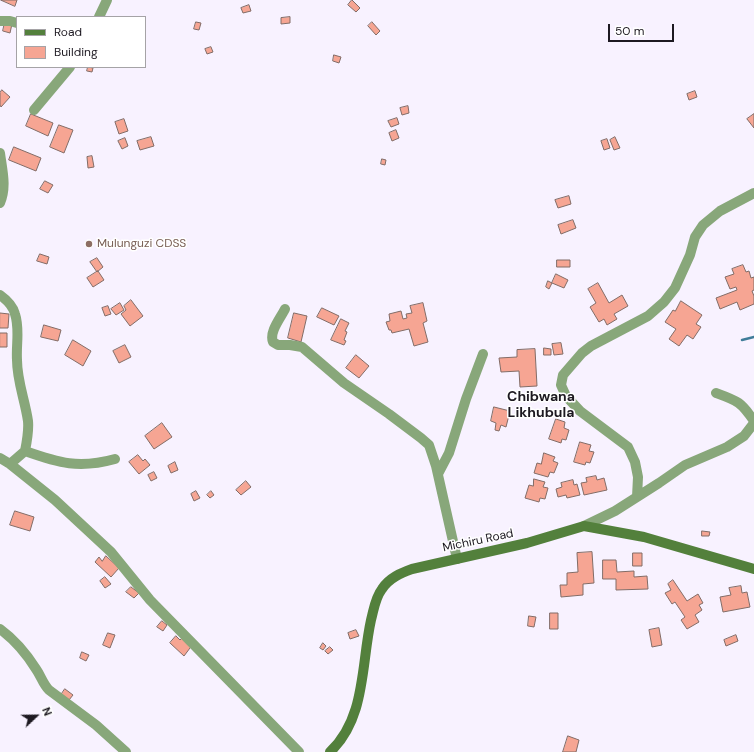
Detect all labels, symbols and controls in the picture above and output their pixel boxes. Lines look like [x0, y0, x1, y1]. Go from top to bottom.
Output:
legend [16, 16, 146, 68]
scale bar [610, 16, 676, 42]
text: 50 m [615, 23, 644, 39]
text: Road [54, 24, 82, 40]
text: Building [54, 44, 98, 60]
place label: Mulunguzi CDSS [97, 237, 186, 251]
marker: Mulunguzi CDSS [84, 239, 94, 249]
district label: Chibwana Likhubula [507, 389, 575, 422]
street label: Michiru Road [441, 526, 515, 556]
north arrow [16, 696, 56, 736]
text: N [39, 705, 55, 718]

